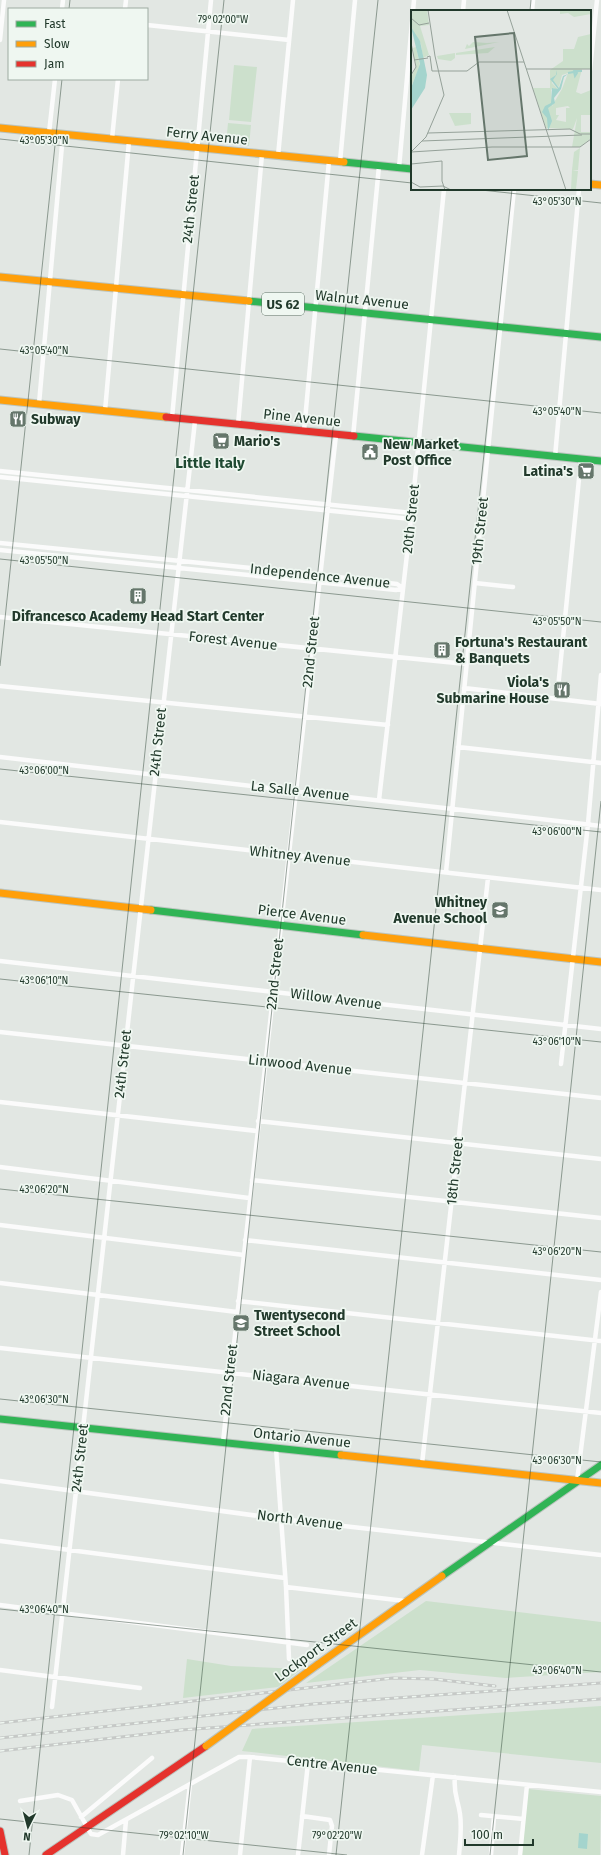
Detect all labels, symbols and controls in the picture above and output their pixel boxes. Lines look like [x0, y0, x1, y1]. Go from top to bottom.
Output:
legend [8, 8, 148, 80]
inset map [411, 10, 591, 190]
text: 79°02'00"W [198, 14, 249, 26]
text: Fast [44, 17, 66, 31]
text: Slow [44, 37, 70, 51]
text: Jam [44, 57, 64, 71]
street label: Ferry Avenue [165, 123, 249, 149]
text: 43°05'30"N [19, 135, 69, 147]
street label: 24th Street [179, 173, 203, 244]
text: 43°05'30"N [532, 196, 582, 208]
street label: Walnut Avenue [314, 287, 410, 313]
road number: US 62 [262, 293, 304, 315]
text: 43°05'40"N [19, 345, 69, 357]
street label: Pine Avenue [262, 405, 342, 431]
text: 43°05'40"N [532, 406, 582, 418]
restaurant icon: Subway [8, 409, 28, 429]
place label: Subway [31, 411, 81, 428]
supermarket icon: Mario's [211, 431, 231, 451]
place label: Mario's [234, 433, 280, 450]
place label: New Market Post Office [383, 436, 459, 469]
public building icon: New Market Post Office [360, 442, 380, 462]
district label: Little Italy [175, 454, 245, 472]
supermarket icon: Latina's [576, 461, 596, 481]
place label: Latina's [523, 463, 573, 480]
street label: 20th Street [399, 483, 423, 555]
street label: 19th Street [468, 495, 492, 566]
text: 43°05'50"N [19, 555, 69, 567]
street label: Independence Avenue [249, 560, 391, 592]
building icon: Difrancesco Academy Head Start Center [128, 586, 148, 606]
place label: Difrancesco Academy Head Start Center [12, 608, 265, 625]
street label: 22nd Street [299, 614, 323, 689]
text: 43°05'50"N [532, 616, 582, 628]
street label: Forest Avenue [188, 628, 278, 654]
place label: Fortuna's Restaurant & Banquets [455, 634, 588, 667]
building icon: Fortuna's Restaurant & Banquets [432, 640, 452, 660]
place label: Viola's Submarine House [436, 674, 549, 707]
restaurant icon: Viola's Submarine House [552, 680, 572, 700]
street label: 24th Street [146, 706, 170, 777]
text: 43°06'00"N [19, 765, 69, 777]
street label: La Salle Avenue [250, 777, 350, 805]
text: 43°06'00"N [532, 826, 582, 838]
street label: Whitney Avenue [249, 842, 351, 870]
place label: Whitney Avenue School [393, 894, 488, 927]
school or university icon: Whitney Avenue School [490, 900, 510, 920]
street label: Pierce Avenue [257, 901, 347, 929]
street label: 22nd Street [263, 936, 287, 1011]
text: 43°06'10"N [20, 975, 68, 987]
street label: Willow Avenue [289, 985, 383, 1013]
street label: 24th Street [111, 1028, 135, 1099]
text: 43°06'10"N [533, 1036, 581, 1048]
street label: Linwood Avenue [247, 1051, 353, 1079]
street label: 18th Street [443, 1135, 467, 1206]
text: 43°06'20"N [19, 1184, 69, 1196]
text: 43°06'20"N [532, 1246, 582, 1258]
place label: Twentysecond Street School [254, 1307, 345, 1340]
school or university icon: Twentysecond Street School [231, 1313, 251, 1333]
street label: 22nd Street [217, 1342, 241, 1417]
street label: Niagara Avenue [251, 1366, 351, 1394]
text: 43°06'30"N [19, 1394, 69, 1406]
street label: 24th Street [68, 1422, 92, 1493]
street label: Ontario Avenue [252, 1424, 352, 1452]
text: 43°06'30"N [532, 1455, 582, 1467]
street label: North Avenue [256, 1506, 344, 1534]
text: 43°06'40"N [19, 1604, 69, 1616]
street label: Lockport Street [272, 1614, 361, 1685]
text: 43°06'40"N [532, 1665, 582, 1677]
street label: Centre Avenue [286, 1752, 378, 1778]
north arrow [8, 1807, 48, 1847]
scale bar [465, 1821, 533, 1847]
text: 100 m [471, 1828, 503, 1842]
text: N [23, 1830, 31, 1843]
text: 79°02'10"W [159, 1830, 209, 1842]
text: 79°02'20"W [312, 1830, 363, 1842]

